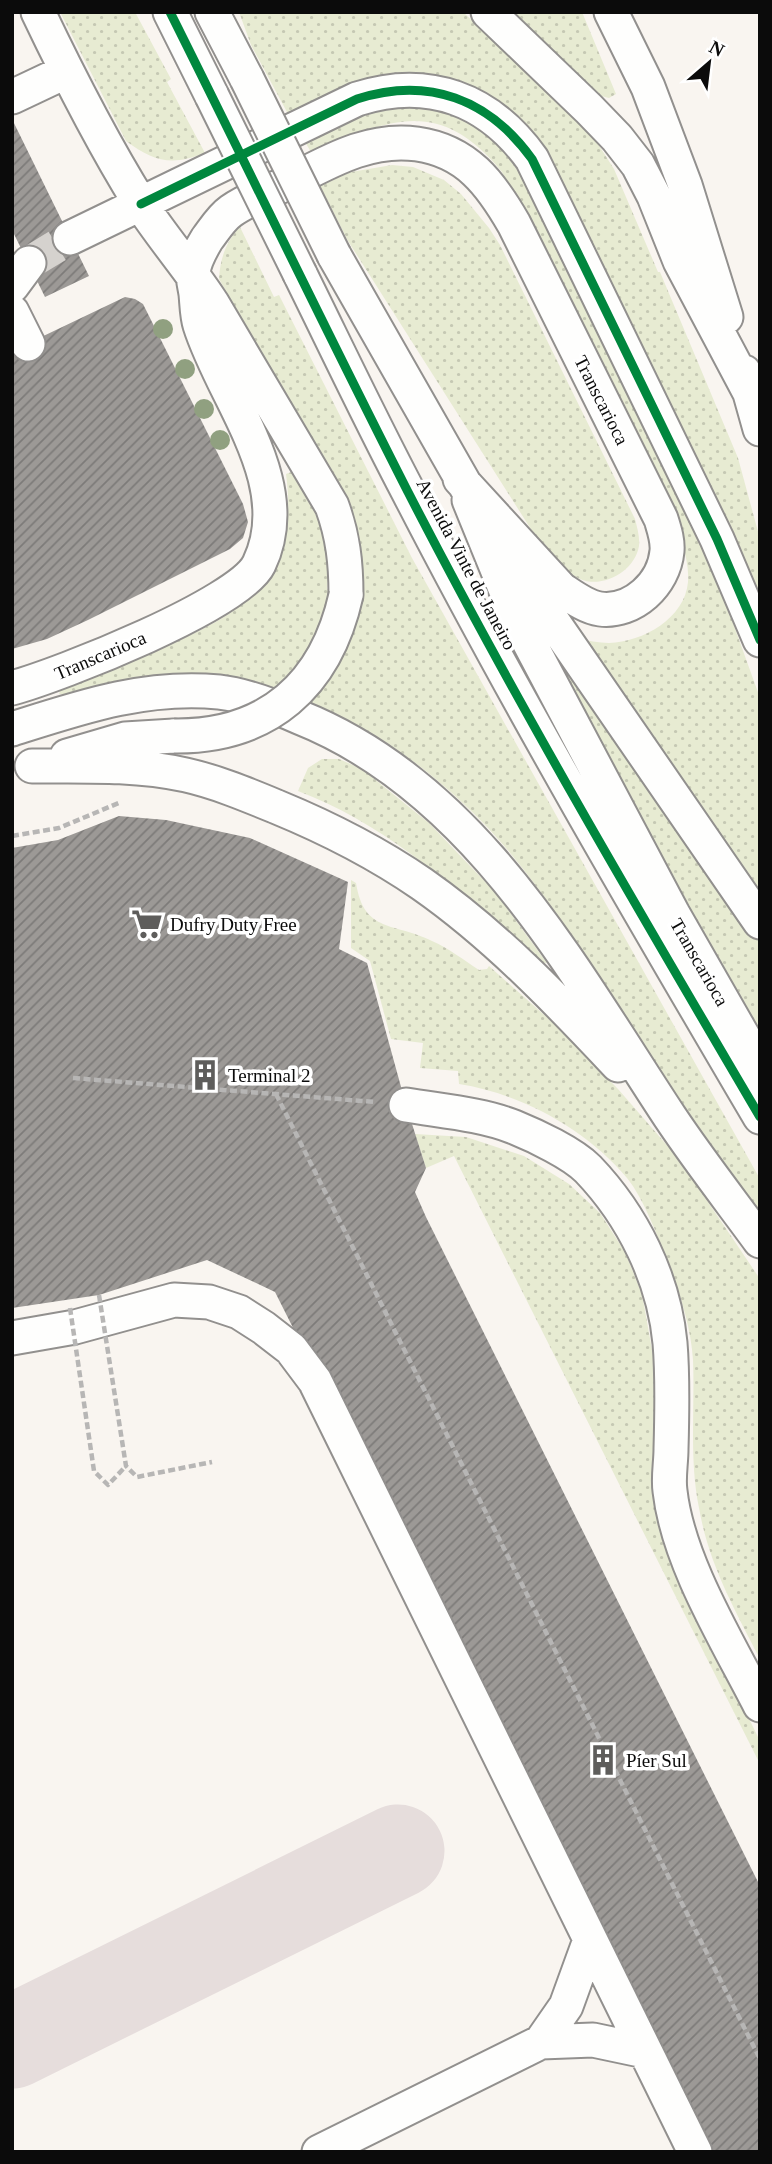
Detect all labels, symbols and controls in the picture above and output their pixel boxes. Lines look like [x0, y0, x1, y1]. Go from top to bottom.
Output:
north arrow [674, 28, 744, 98]
text: N [706, 36, 728, 61]
street label: Transcarioca [570, 352, 633, 449]
street label: Avenida Vinte de Janeiro [413, 475, 521, 653]
street label: Transcarioca [51, 627, 150, 684]
supermarket icon: Dufry Duty Free [130, 907, 164, 941]
place label: Dufry Duty Free [170, 914, 297, 935]
street label: Transcarioca [666, 915, 733, 1010]
building icon: Terminal 2 [188, 1058, 222, 1092]
place label: Terminal 2 [228, 1065, 311, 1086]
building icon: Píer Sul [586, 1743, 620, 1777]
place label: Píer Sul [626, 1750, 687, 1771]

